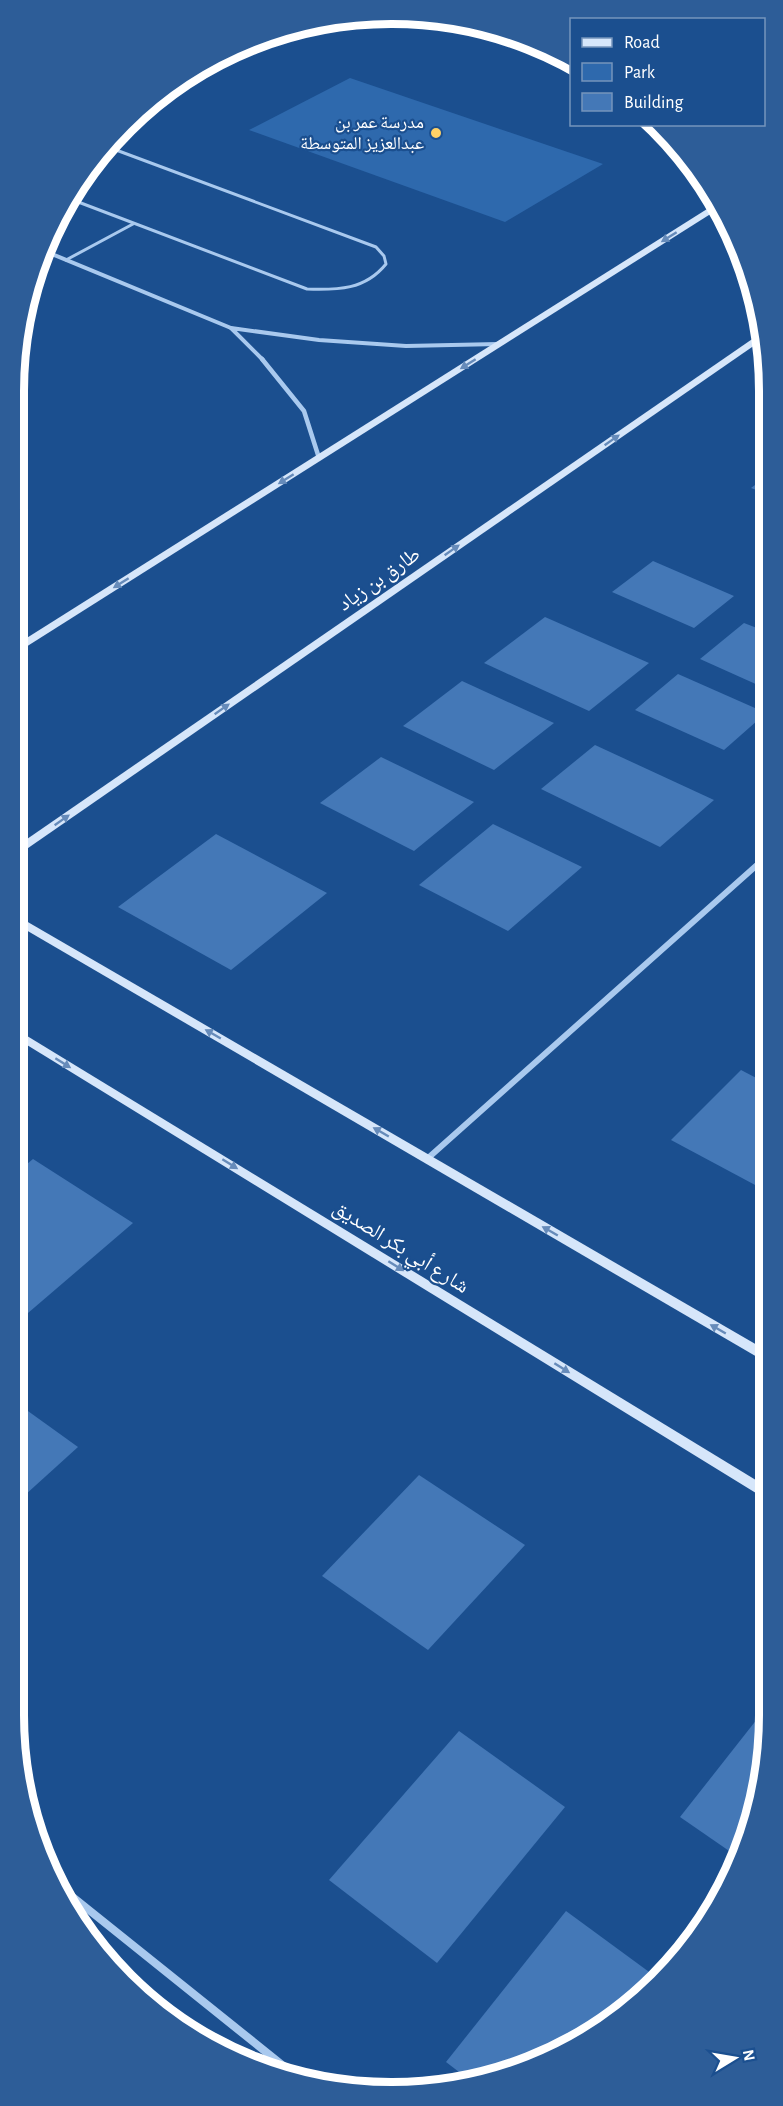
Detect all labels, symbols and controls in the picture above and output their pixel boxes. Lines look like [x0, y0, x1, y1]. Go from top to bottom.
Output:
legend [570, 18, 765, 126]
text: Road [624, 34, 660, 52]
text: Park [624, 64, 656, 82]
text: Building [624, 94, 684, 112]
place label: مدرسة عمر بن عبدالعزيز المتوسطة [300, 114, 424, 154]
marker: مدرسة عمر بن عبدالعزيز المتوسطة [429, 126, 443, 140]
one-way arrow [661, 232, 677, 243]
one-way arrow [460, 358, 476, 369]
one-way arrow [604, 434, 620, 445]
one-way arrow [277, 473, 294, 484]
street label: طارق بن زياد [334, 543, 425, 617]
one-way arrow [443, 544, 459, 556]
one-way arrow [112, 577, 129, 588]
one-way arrow [214, 704, 230, 715]
one-way arrow [53, 814, 69, 826]
one-way arrow [204, 1029, 221, 1039]
one-way arrow [55, 1057, 71, 1068]
one-way arrow [373, 1128, 390, 1138]
one-way arrow [222, 1159, 238, 1170]
street label: شارع أبي بكر الصديق [327, 1195, 474, 1302]
one-way arrow [541, 1226, 558, 1236]
one-way arrow [388, 1261, 404, 1272]
one-way arrow [710, 1324, 726, 1335]
one-way arrow [554, 1363, 570, 1374]
north arrow [705, 2028, 765, 2088]
text: N [740, 2048, 758, 2062]

